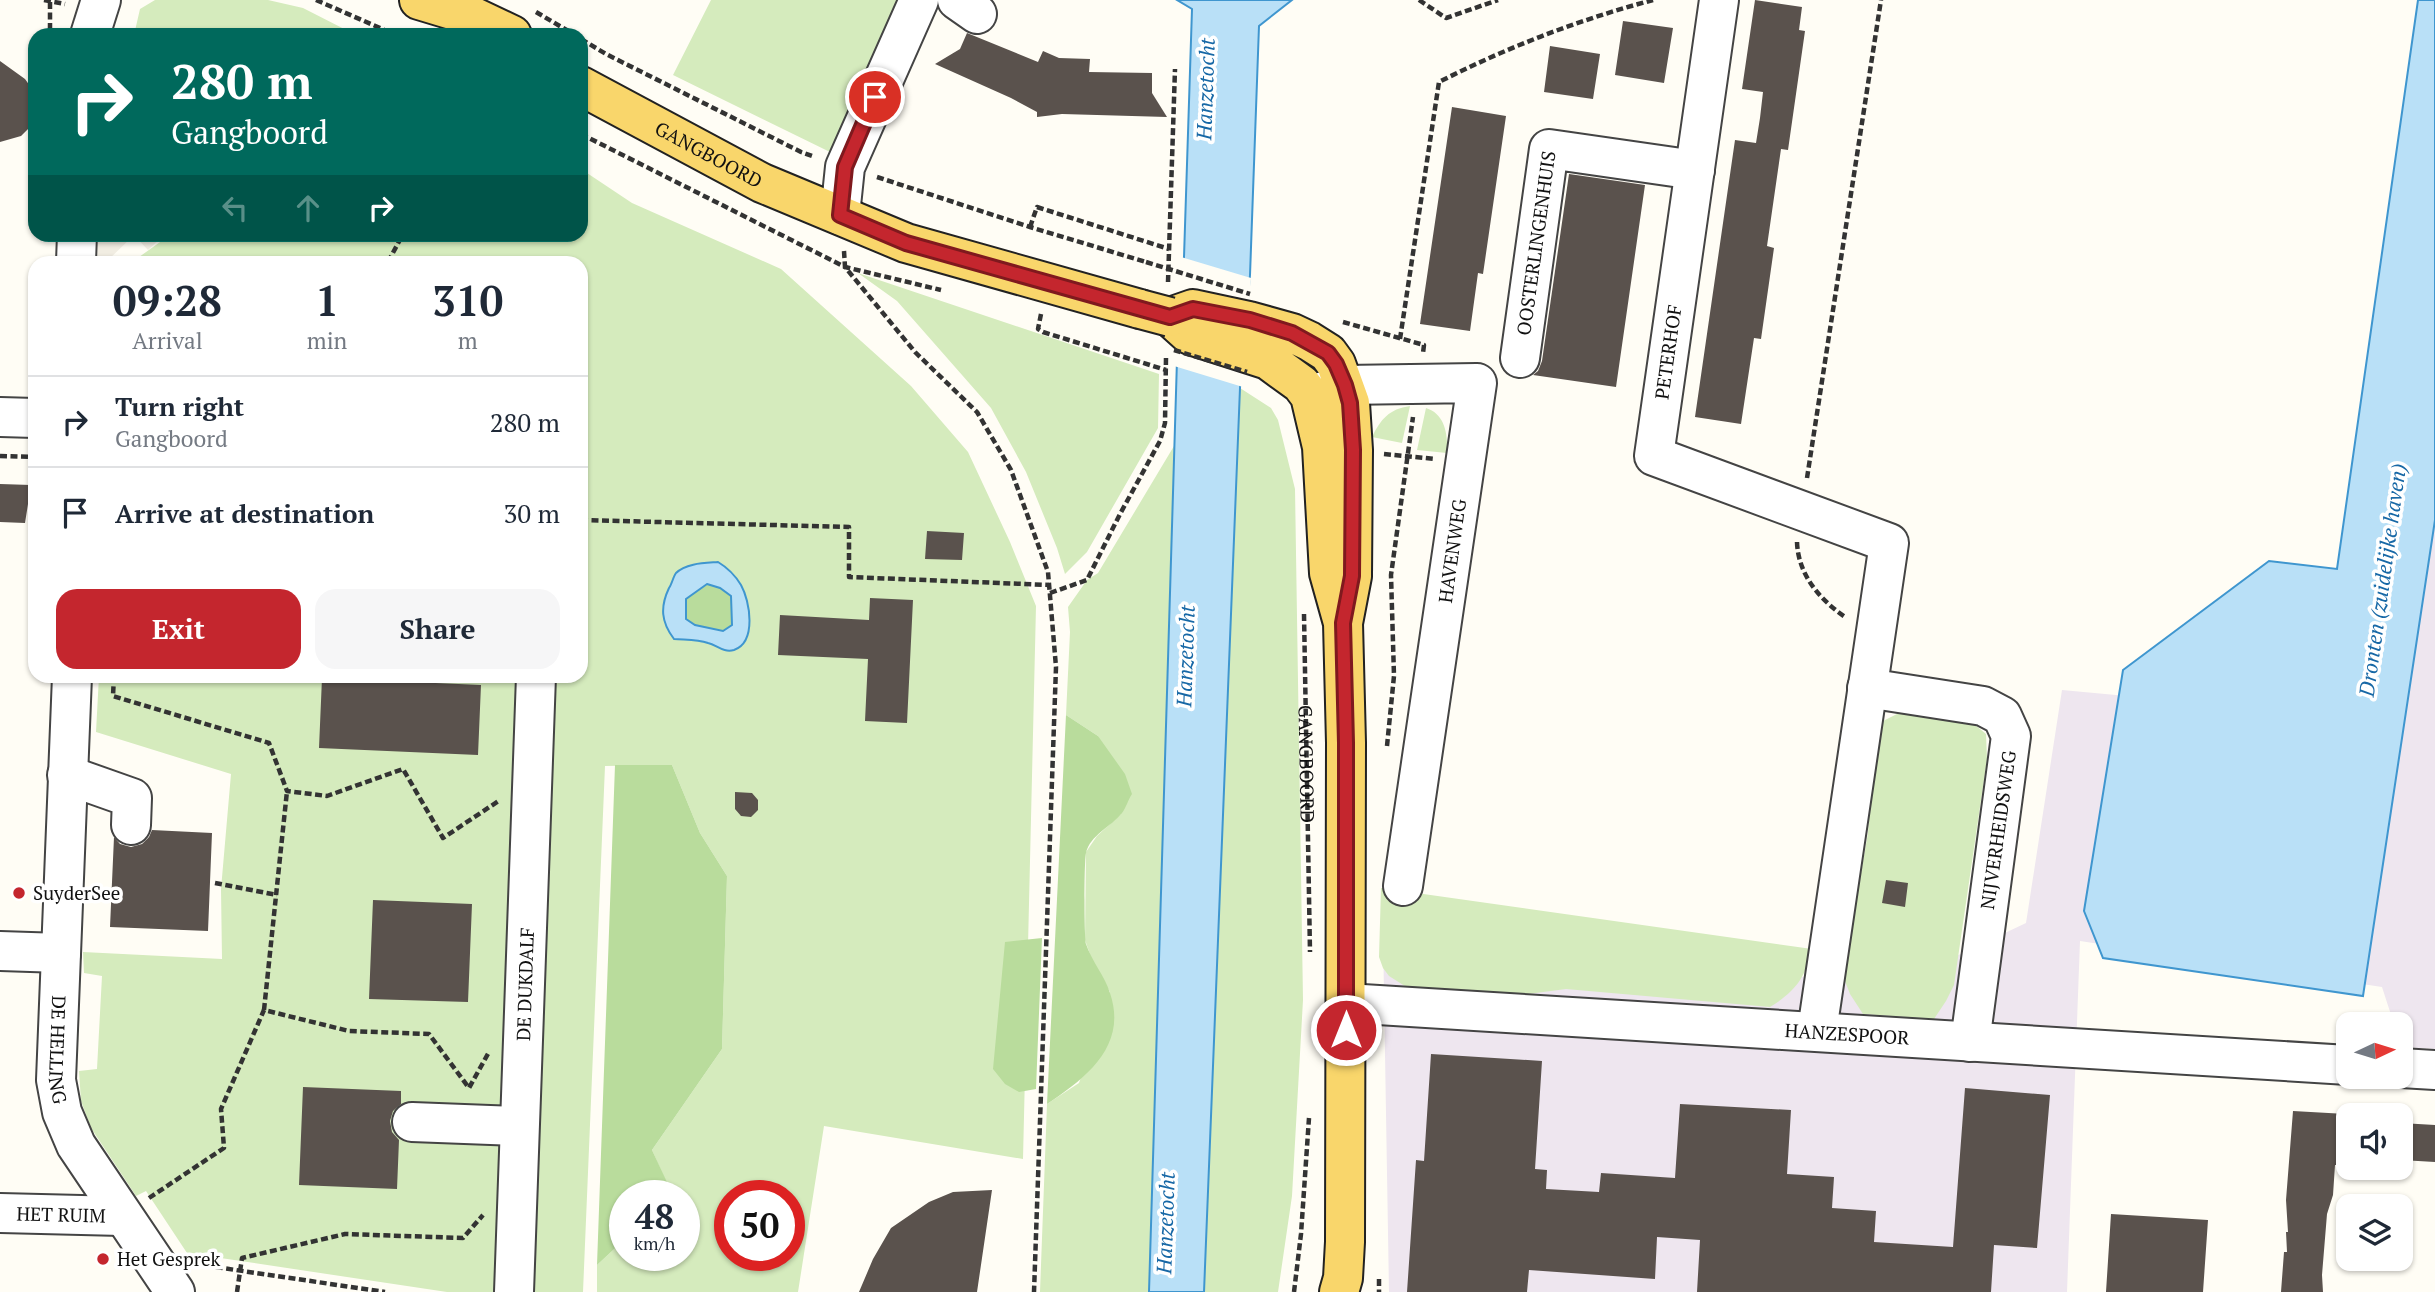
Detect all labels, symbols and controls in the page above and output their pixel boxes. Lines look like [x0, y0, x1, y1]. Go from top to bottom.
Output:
water label: Hanzetocht [1189, 37, 1221, 141]
text: 280 m [171, 48, 313, 113]
icon: right [56, 56, 147, 147]
pin [845, 67, 905, 127]
icon: arrive [856, 78, 894, 116]
text: Gangboord [171, 111, 328, 153]
street label: GANGBOORD [651, 115, 767, 193]
street label: OOSTERLINGENHUIS [1510, 149, 1561, 337]
icon: left [216, 189, 254, 227]
icon: ahead [289, 189, 327, 227]
icon: right [362, 189, 400, 227]
text: 09:28 [113, 272, 222, 328]
text: 1 [315, 272, 339, 328]
text: 310 [432, 272, 503, 328]
street label: PETERHOF [1648, 303, 1687, 401]
text: Arrival [132, 325, 203, 356]
text: min [307, 325, 347, 356]
text: m [458, 325, 478, 356]
text: Turn right [115, 389, 244, 423]
icon: right [56, 403, 94, 441]
text: 280 m [490, 405, 560, 439]
text: Gangboord [115, 423, 228, 454]
water label: Dronten (zuidelijke haven) [2352, 461, 2412, 699]
icon: arrive [56, 494, 94, 532]
text: Arrive at destination [115, 496, 374, 530]
text: 30 m [504, 496, 560, 530]
street label: HAVENWEG [1432, 497, 1471, 605]
button: Exit [56, 589, 301, 669]
button: Share [315, 589, 560, 669]
water label: Hanzetocht [1169, 604, 1201, 708]
street label: GANGBOORD [1294, 705, 1321, 823]
street label: NIJVERHEIDSWEG [1974, 749, 2021, 911]
place label: SuyderSee [33, 880, 120, 905]
marker: SuyderSee [11, 885, 27, 901]
street label: DE DUKDALF [510, 927, 539, 1042]
position arrow [1309, 993, 1383, 1067]
street label: DE HELLING [44, 995, 73, 1106]
north arrow [2336, 1012, 2413, 1088]
map controls [2336, 1012, 2413, 1271]
street label: HANZESPOOR [1784, 1017, 1910, 1050]
button: sound [2336, 1103, 2413, 1180]
water label: Hanzetocht [1149, 1171, 1181, 1275]
speed limit sign: 50 [714, 1180, 805, 1271]
text: 48 [635, 1193, 674, 1239]
button: layers [2336, 1194, 2413, 1271]
street label: HET RUIM [16, 1200, 106, 1228]
text: km/h [634, 1231, 675, 1255]
place label: Het Gesprek [117, 1246, 221, 1271]
marker: Het Gesprek [95, 1251, 111, 1267]

